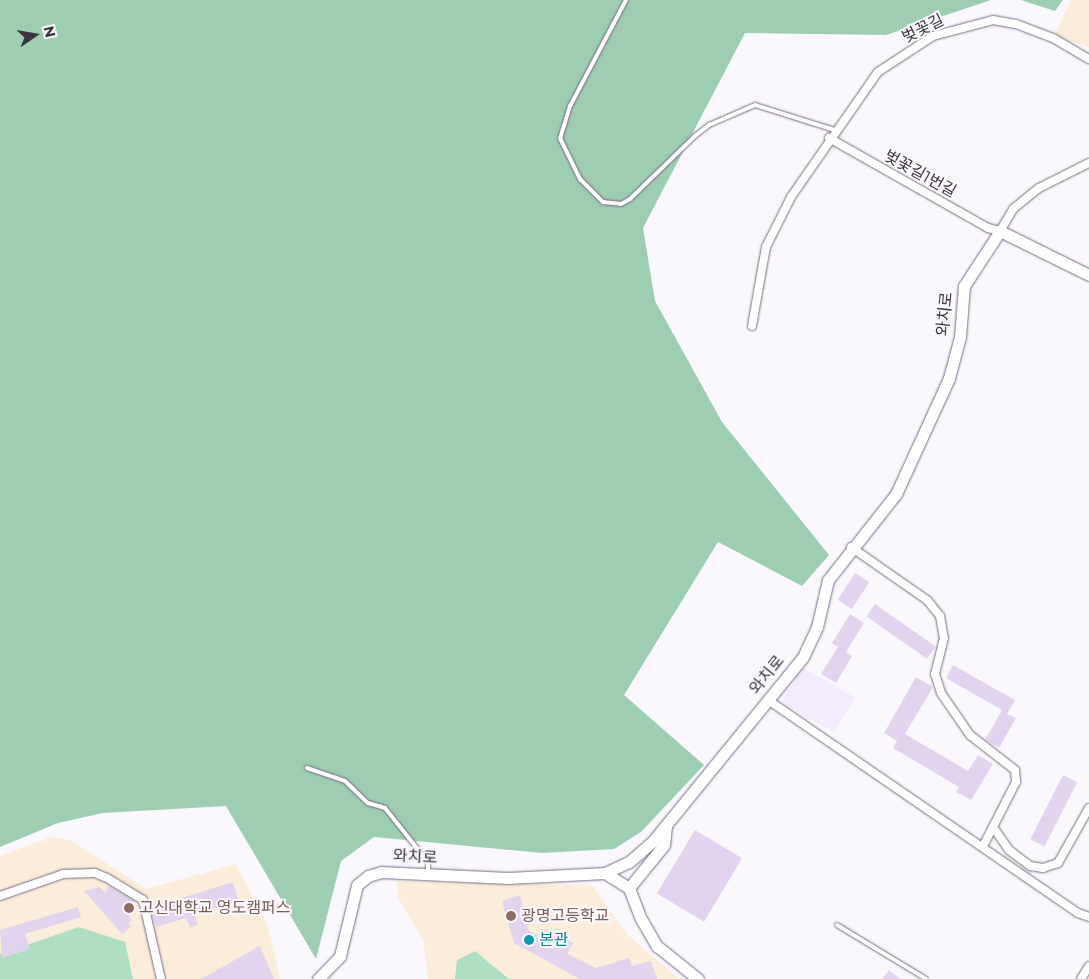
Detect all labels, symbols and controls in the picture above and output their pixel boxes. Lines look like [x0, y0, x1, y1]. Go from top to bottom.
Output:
north arrow [10, 10, 60, 60]
street label: 벚꽃길 [899, 11, 947, 47]
text: N [40, 24, 60, 39]
street label: 벚꽃길1번길 [881, 146, 959, 202]
street label: 와치로 [933, 291, 957, 337]
street label: 와치로 [746, 652, 788, 698]
street label: 와치로 [392, 846, 438, 868]
place label: 고신대학교 영도캠퍼스 [139, 898, 290, 918]
marker: 고신대학교 영도캠퍼스 [123, 902, 135, 914]
place label: 광명고등학교 [521, 906, 609, 926]
marker: 광명고등학교 [505, 910, 517, 922]
place label: 본관 [539, 930, 568, 950]
marker: 본관 [523, 934, 535, 946]

